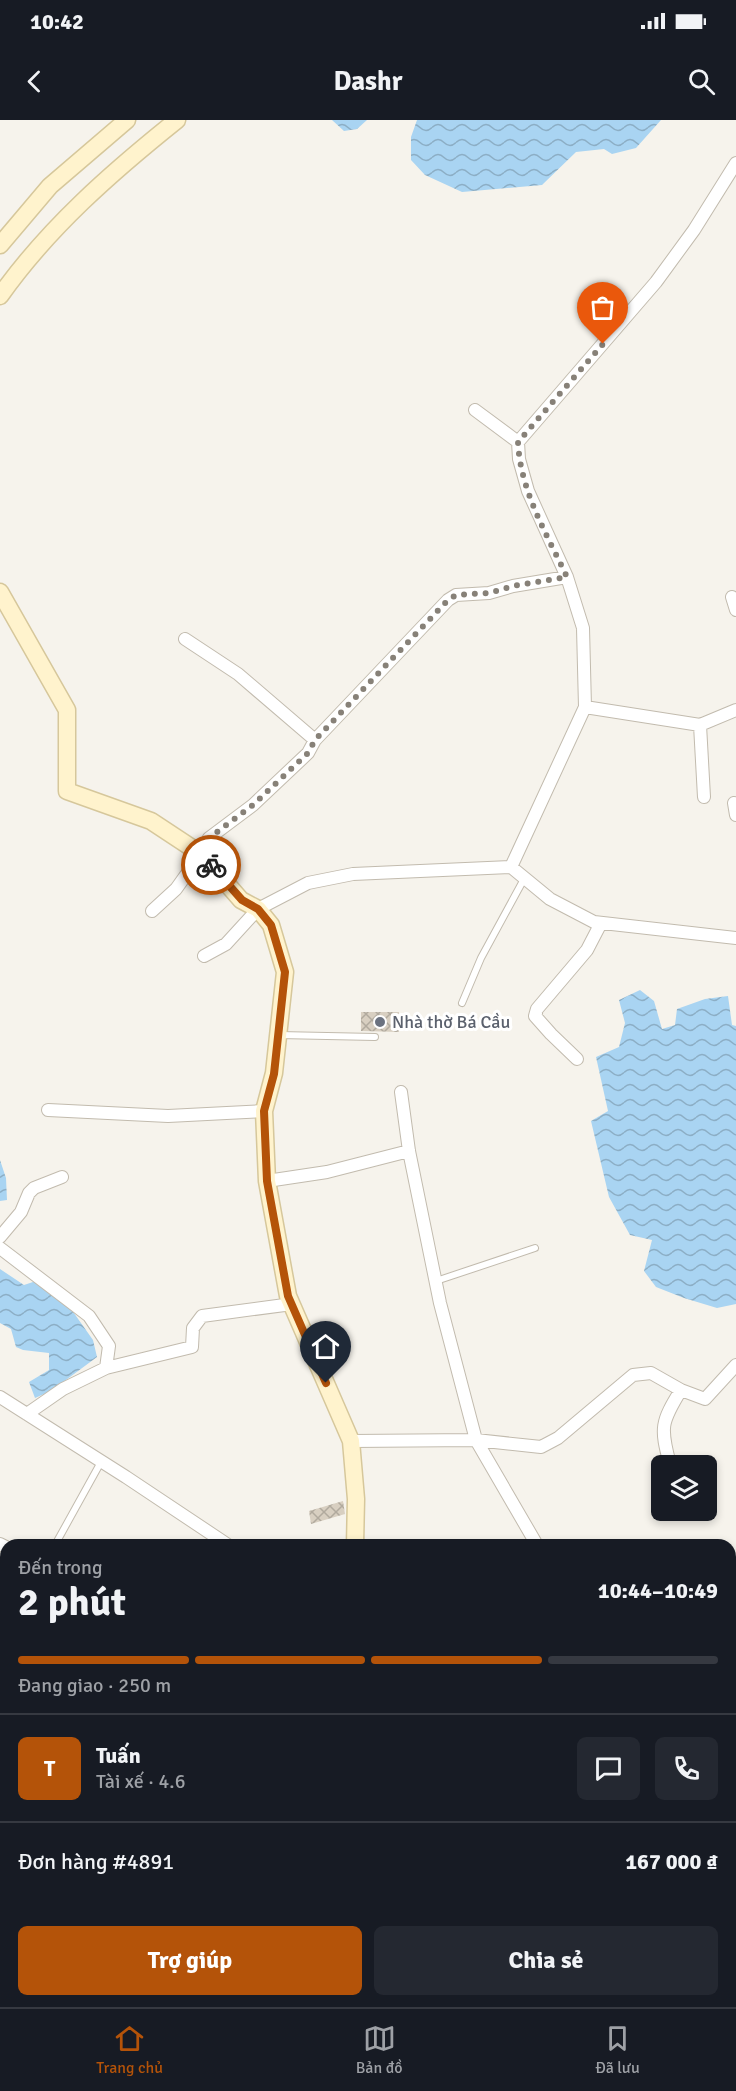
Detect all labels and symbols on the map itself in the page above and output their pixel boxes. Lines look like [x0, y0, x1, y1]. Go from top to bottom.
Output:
pin [577, 282, 628, 344]
courier [181, 835, 241, 895]
place label: Nhà thờ Bá Cầu [392, 1011, 510, 1033]
marker: Nhà thờ Bá Cầu [373, 1015, 387, 1029]
pin [300, 1321, 351, 1383]

